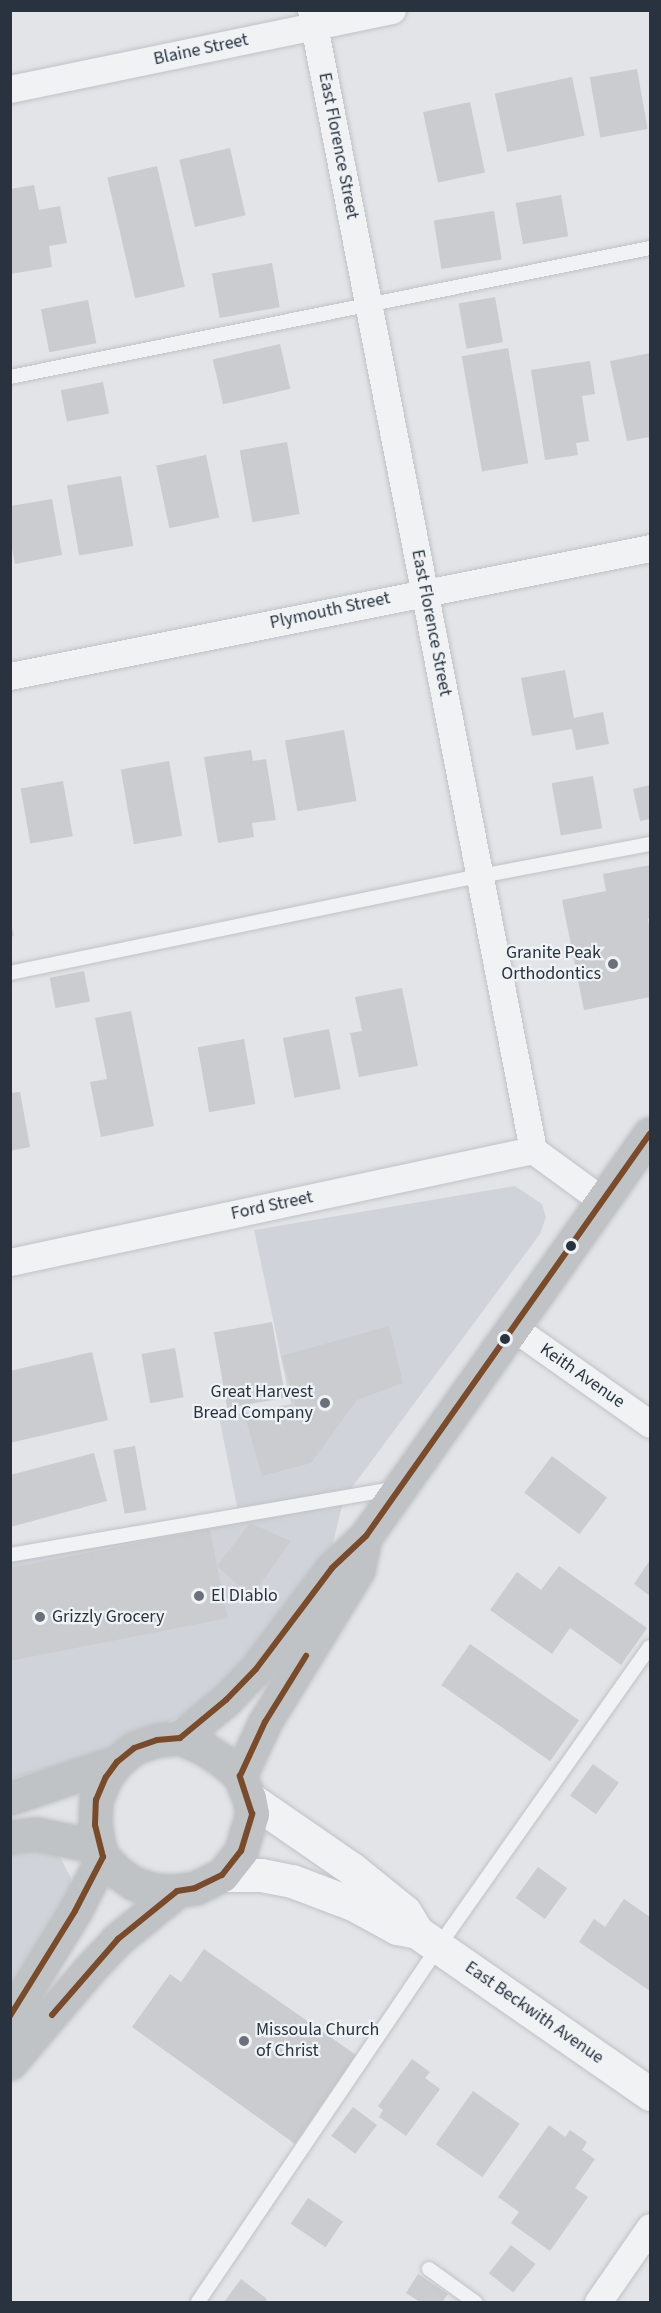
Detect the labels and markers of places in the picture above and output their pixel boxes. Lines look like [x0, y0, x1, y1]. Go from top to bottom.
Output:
place label: Granite Peak Orthodontics [501, 943, 601, 986]
marker: Granite Peak Orthodontics [606, 957, 620, 971]
unlabelled marker [565, 1240, 577, 1252]
unlabelled marker [499, 1333, 511, 1345]
place label: Great Harvest Bread Company [193, 1382, 313, 1424]
marker: Great Harvest Bread Company [318, 1396, 332, 1410]
place label: El DIablo [211, 1585, 278, 1607]
marker: El DIablo [192, 1589, 206, 1603]
place label: Grizzly Grocery [52, 1606, 164, 1628]
marker: Grizzly Grocery [33, 1610, 47, 1624]
place label: Missoula Church of Christ [256, 2020, 379, 2062]
marker: Missoula Church of Christ [237, 2034, 251, 2048]

